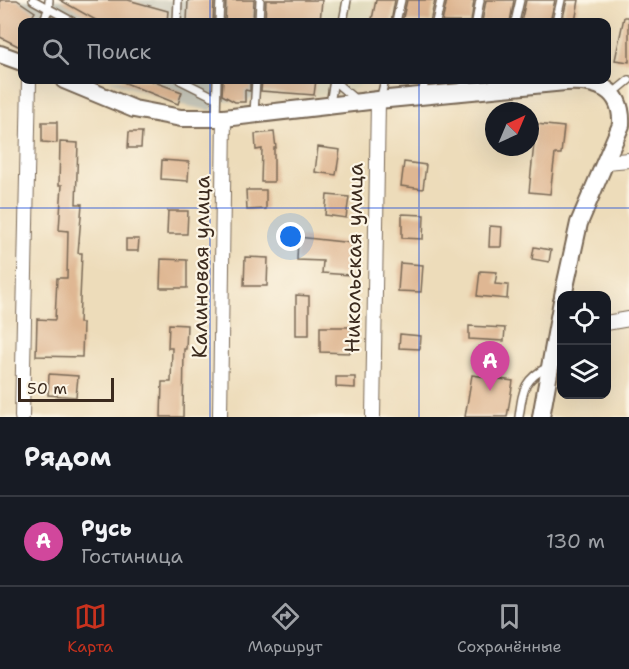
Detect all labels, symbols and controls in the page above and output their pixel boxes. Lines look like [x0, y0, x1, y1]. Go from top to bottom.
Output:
search box [18, 18, 611, 84]
icon: search [39, 35, 72, 68]
text: Поиск [87, 37, 151, 66]
north arrow [485, 102, 539, 156]
street label: Никольская улица [338, 163, 370, 353]
street label: Калиновая улица [185, 175, 217, 359]
your location [276, 222, 305, 251]
map controls [557, 291, 611, 399]
button: locate [557, 291, 611, 345]
pin: A [470, 342, 510, 391]
button: layers [557, 345, 611, 399]
scale bar [18, 375, 114, 402]
text: 50 m [27, 378, 67, 399]
text: Рядом [24, 439, 111, 474]
text: Русь [81, 514, 132, 543]
text: A [36, 528, 51, 554]
text: 130 m [546, 528, 605, 554]
text: Гостиница [81, 543, 183, 569]
tab: Карта [67, 600, 113, 657]
tab: Маршрут [248, 600, 322, 657]
tab: Сохранённые [457, 600, 562, 657]

